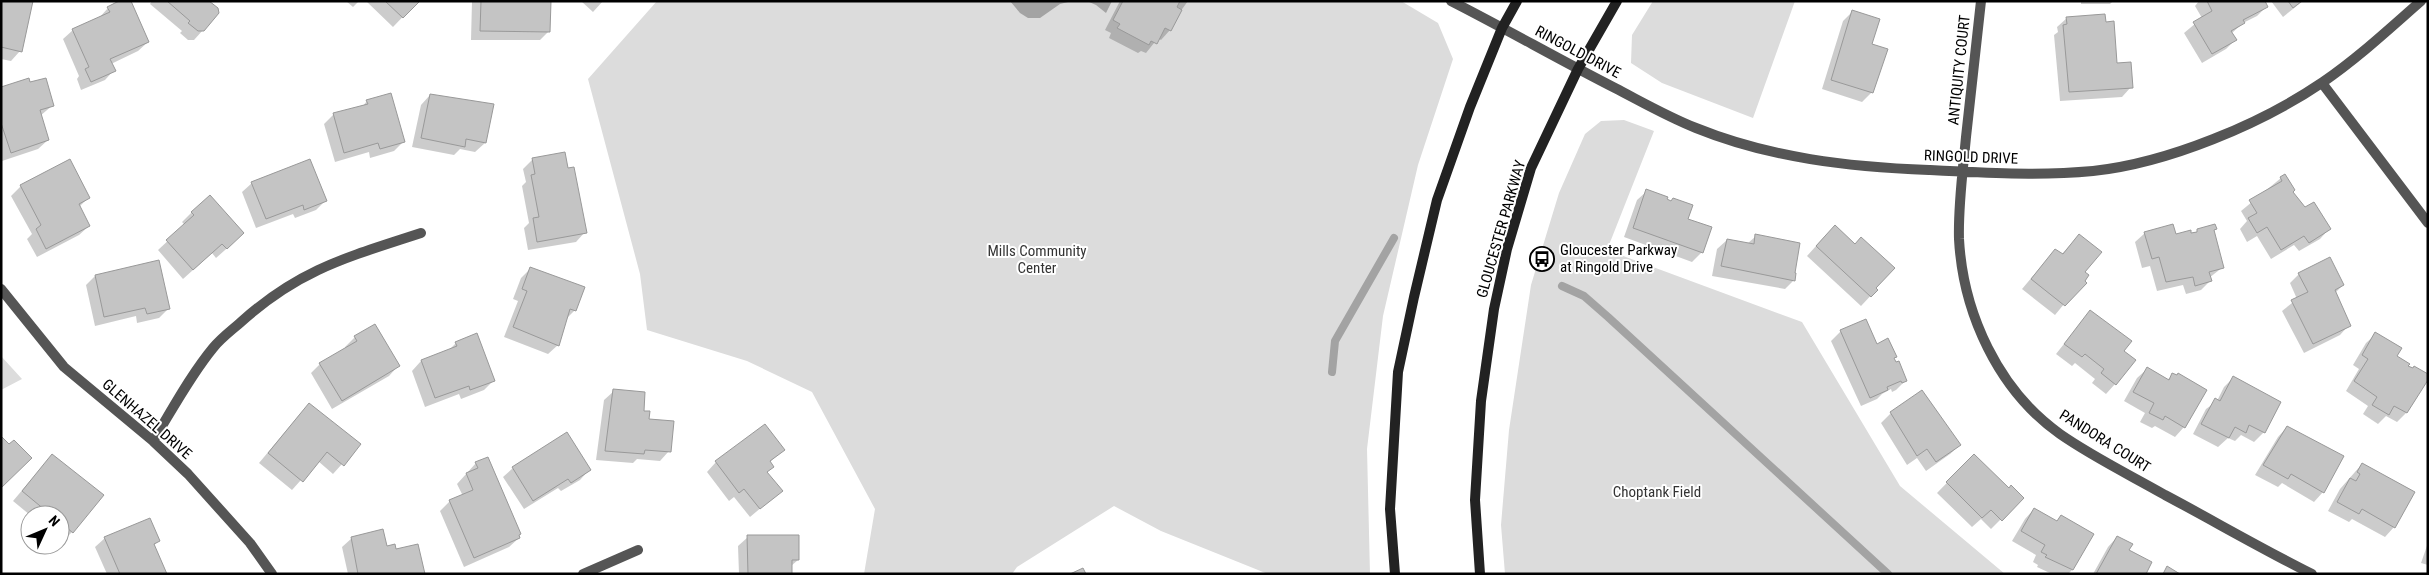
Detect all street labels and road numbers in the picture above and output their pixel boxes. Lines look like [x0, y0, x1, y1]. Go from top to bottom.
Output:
street label: ANTIQUITY COURT [1944, 14, 1974, 126]
street label: RINGOLD DRIVE [1532, 22, 1624, 82]
street label: RINGOLD DRIVE [1924, 146, 2018, 168]
street label: GLOUCESTER PARKWAY [1473, 158, 1529, 300]
street label: GLENHAZEL DRIVE [99, 375, 195, 463]
street label: PANDORA COURT [2056, 406, 2154, 476]

